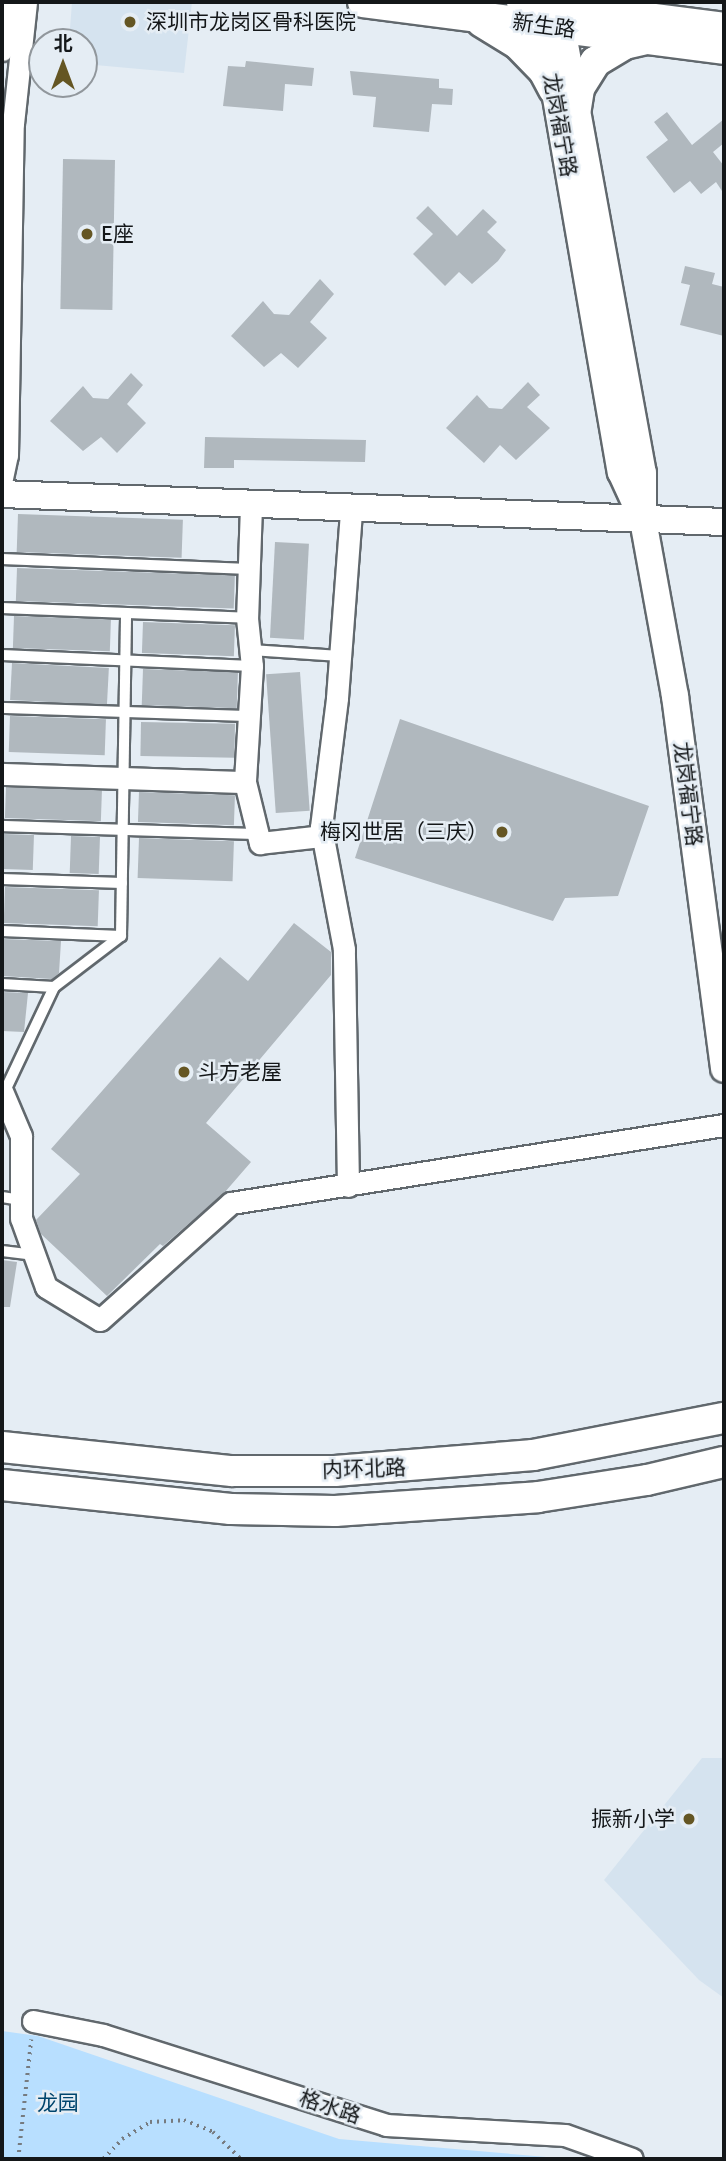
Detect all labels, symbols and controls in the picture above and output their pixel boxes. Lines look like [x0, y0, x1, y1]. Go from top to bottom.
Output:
place label: 深圳市龙岗区骨科医院 [146, 9, 356, 35]
street label: 新生路 [511, 9, 577, 43]
marker: 深圳市龙岗区骨科医院 [120, 12, 140, 32]
north arrow [28, 28, 98, 98]
text: 北 [53, 32, 73, 56]
street label: 龙岗福宁路 [538, 71, 582, 179]
place label: E座 [101, 221, 134, 247]
marker: E座 [79, 226, 95, 242]
street label: 龙岗福宁路 [669, 740, 707, 848]
place label: 梅冈世居（三庆） [320, 819, 488, 845]
marker: 梅冈世居（三庆） [494, 824, 510, 840]
place label: 斗方老屋 [198, 1059, 282, 1085]
marker: 斗方老屋 [176, 1064, 192, 1080]
street label: 内环北路 [322, 1455, 406, 1483]
place label: 振新小学 [591, 1806, 675, 1832]
marker: 振新小学 [681, 1811, 697, 1827]
street label: 格水路 [296, 2085, 364, 2129]
park label: 龙园 [37, 2090, 79, 2116]

